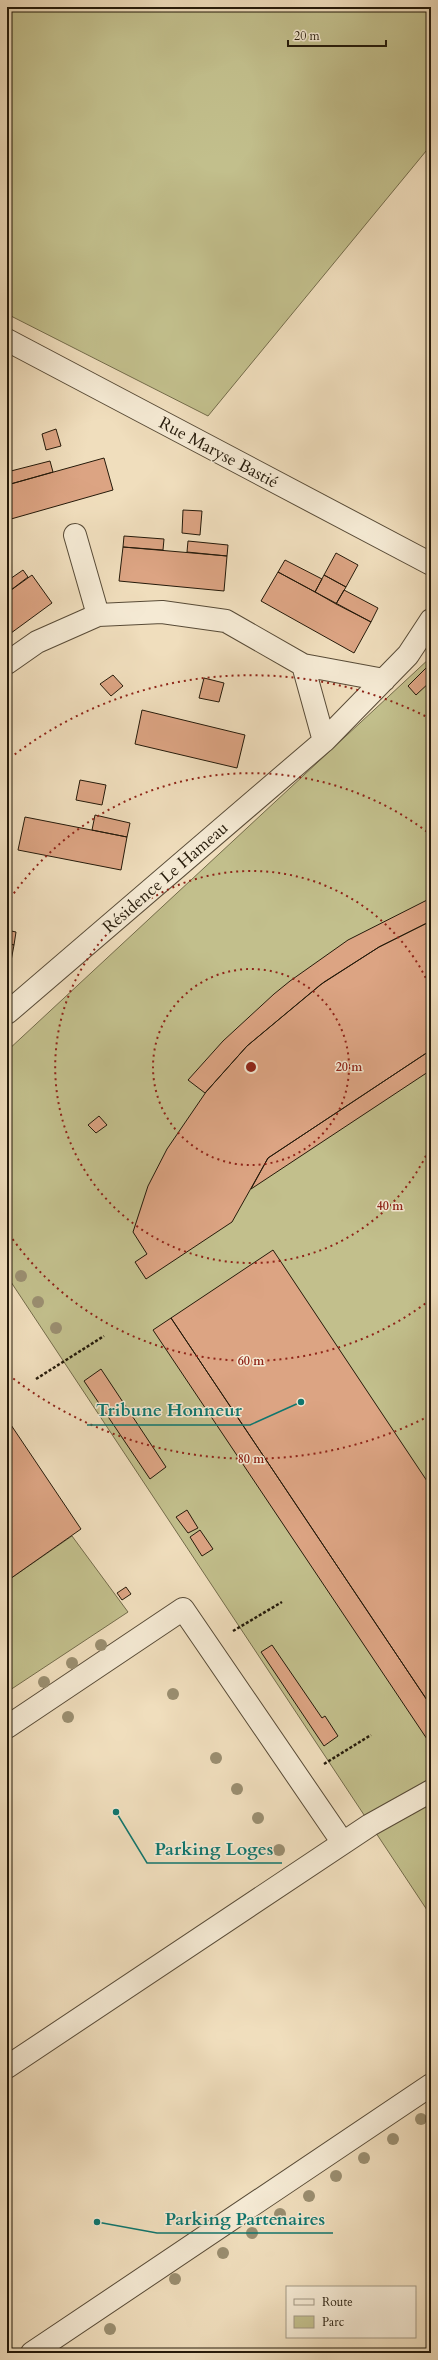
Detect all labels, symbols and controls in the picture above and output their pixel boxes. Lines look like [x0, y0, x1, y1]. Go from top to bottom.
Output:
scale bar [288, 22, 386, 48]
text: 20 m [294, 28, 321, 44]
street label: Rue Maryse Bastié [155, 411, 283, 494]
street label: Résidence Le Hameau [98, 816, 233, 938]
text: 20 m [336, 1059, 363, 1075]
centre of rings [244, 1060, 258, 1074]
text: 40 m [377, 1198, 404, 1214]
text: 60 m [238, 1353, 265, 1369]
callout: Tribune Honneur [87, 1395, 250, 1425]
text: Tribune Honneur [96, 1398, 243, 1423]
text: 80 m [238, 1451, 265, 1467]
callout: Parking Loges [147, 1833, 282, 1863]
text: Parking Loges [155, 1837, 273, 1862]
callout: Parking Partenaires [157, 2203, 333, 2233]
text: Parking Partenaires [165, 2207, 325, 2232]
legend [286, 2286, 416, 2338]
text: Route [322, 2294, 353, 2310]
text: Parc [322, 2314, 345, 2330]

